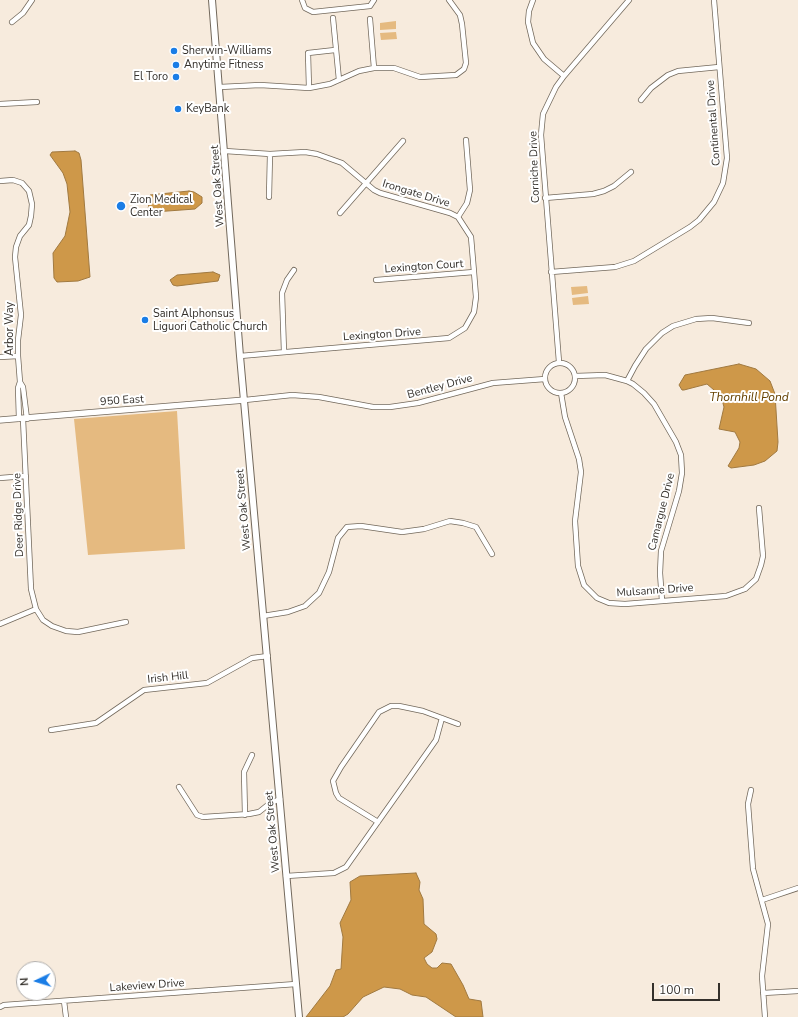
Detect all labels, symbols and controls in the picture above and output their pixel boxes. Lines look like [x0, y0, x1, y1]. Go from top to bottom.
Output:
place label: Sherwin-Williams [182, 44, 272, 58]
marker: Sherwin-Williams [169, 46, 179, 56]
place label: Anytime Fitness [184, 58, 264, 72]
marker: Anytime Fitness [171, 60, 181, 70]
place label: El Toro [134, 70, 168, 84]
marker: El Toro [171, 72, 181, 82]
street label: Continental Drive [704, 80, 724, 166]
place label: KeyBank [186, 102, 229, 116]
marker: KeyBank [173, 104, 183, 114]
street label: Corniche Drive [527, 131, 543, 203]
street label: West Oak Street [209, 145, 227, 227]
street label: Irongate Drive [381, 177, 451, 211]
place label: Zion Medical Center [130, 193, 193, 219]
marker: Zion Medical Center [115, 200, 127, 212]
street label: Lexington Court [384, 258, 464, 276]
street label: Arbor Way [3, 302, 17, 356]
place label: Saint Alphonsus Liguori Catholic Church [153, 307, 268, 333]
marker: Saint Alphonsus Liguori Catholic Church [140, 315, 150, 325]
street label: Lexington Drive [343, 326, 421, 344]
street label: Bentley Drive [406, 372, 474, 402]
water label: Thornhill Pond [709, 391, 789, 405]
street label: 950 East [100, 393, 144, 409]
street label: West Oak Street [234, 469, 254, 551]
street label: Camargue Drive [646, 472, 678, 552]
street label: Deer Ridge Drive [11, 473, 27, 557]
street label: Mulsanne Drive [616, 582, 694, 600]
street label: Irish Hill [147, 669, 189, 687]
street label: West Oak Street [263, 791, 283, 873]
north arrow [16, 961, 56, 1001]
scale bar [654, 975, 722, 1001]
text: N [17, 977, 32, 986]
street label: Lakeview Drive [109, 977, 185, 995]
text: 100 m [659, 982, 694, 998]

